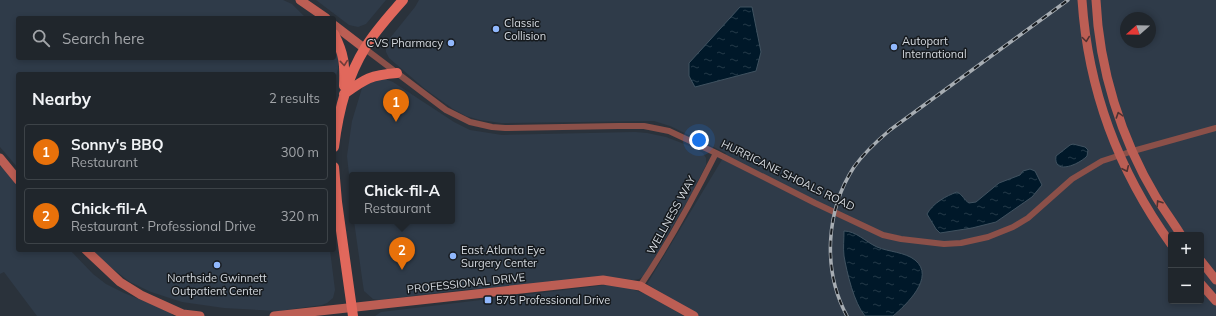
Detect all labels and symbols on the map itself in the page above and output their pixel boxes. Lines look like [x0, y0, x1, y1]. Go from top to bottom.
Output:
north arrow [1120, 12, 1156, 48]
place label: Classic Collision [504, 16, 546, 43]
marker: Classic Collision [491, 24, 501, 34]
place label: Autopart International [902, 34, 967, 61]
place label: CVS Pharmacy [367, 36, 443, 50]
one-way arrow [1081, 36, 1090, 42]
marker: CVS Pharmacy [446, 38, 456, 48]
marker: Autopart International [889, 42, 899, 52]
one-way arrow [339, 60, 348, 66]
pin: 1 [383, 89, 409, 122]
one-way arrow [1115, 111, 1123, 118]
your location [689, 130, 709, 150]
street label: HURRICANE SHOALS ROAD [719, 136, 857, 214]
one-way arrow [1121, 165, 1129, 173]
street label: WELLNESS WAY [644, 173, 698, 257]
one-way arrow [1157, 200, 1164, 207]
pin: 2 [389, 237, 415, 270]
place label: East Atlanta Eye Surgery Center [461, 243, 545, 270]
marker: East Atlanta Eye Surgery Center [448, 251, 458, 261]
marker: Northside Gwinnett Outpatient Center [212, 260, 222, 270]
street label: PROFESSIONAL DRIVE [406, 270, 526, 296]
place label: Northside Gwinnett Outpatient Center [167, 271, 267, 298]
place label: 575 Professional Drive [496, 293, 610, 307]
marker: 575 Professional Drive [483, 295, 493, 305]

